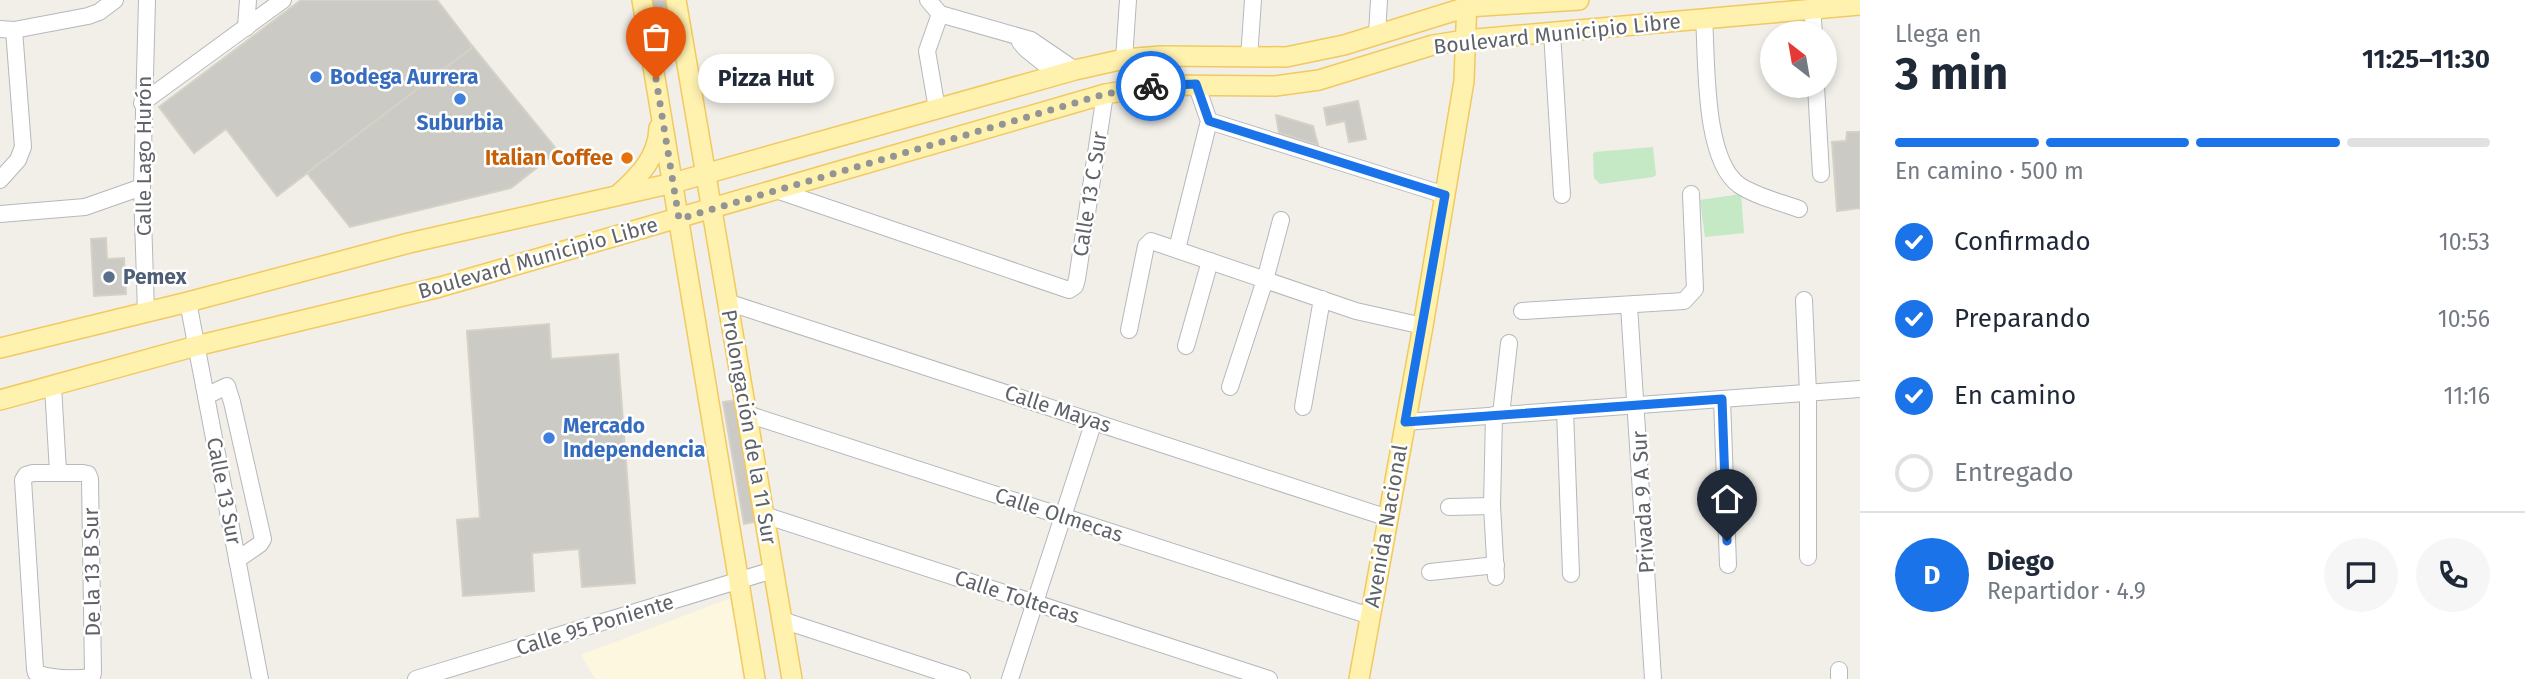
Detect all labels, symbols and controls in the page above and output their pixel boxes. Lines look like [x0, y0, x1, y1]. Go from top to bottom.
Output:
pin [626, 7, 686, 79]
street label: Boulevard Municipio Libre [1432, 8, 1682, 60]
icon: bag [637, 18, 675, 56]
text: Llega en [1895, 20, 1981, 48]
north arrow [1760, 21, 1838, 98]
map controls [1760, 21, 1837, 98]
text: 11:25–11:30 [2362, 44, 2490, 75]
text: 3 min [1895, 46, 2008, 101]
courier [1116, 51, 1186, 121]
callout: Pizza Hut [698, 55, 834, 104]
place label: Bodega Aurrera [330, 64, 478, 90]
text: Pizza Hut [718, 64, 814, 92]
icon: bike [1132, 67, 1170, 105]
marker: Bodega Aurrera [308, 69, 324, 85]
street label: Calle Lago Hurón [131, 76, 157, 236]
marker: Suburbia [452, 91, 468, 107]
place label: Suburbia [417, 110, 503, 136]
street label: Calle 13 C Sur [1067, 130, 1113, 258]
place label: Italian Coffee [485, 145, 613, 171]
marker: Italian Coffee [619, 150, 635, 166]
text: En camino · 500 m [1895, 157, 2084, 185]
street label: Boulevard Municipio Libre [415, 211, 661, 305]
icon: check [1895, 223, 1933, 261]
text: Confirmado [1954, 226, 2091, 257]
text: 10:53 [2439, 228, 2490, 256]
place label: Pemex [123, 264, 187, 290]
marker: Pemex [101, 269, 117, 285]
icon: check [1895, 300, 1933, 338]
text: Preparando [1954, 303, 2091, 334]
text: 10:56 [2438, 305, 2490, 333]
street label: Prolongación de la 11 Sur [716, 308, 782, 546]
icon: check [1895, 377, 1933, 415]
street label: Calle Mayas [1001, 380, 1115, 438]
text: En camino [1954, 380, 2076, 411]
text: 11:16 [2444, 382, 2490, 410]
place label: Mercado Independencia [563, 413, 706, 463]
marker: Mercado Independencia [541, 430, 557, 446]
street label: Privada 9 A Sur [1626, 430, 1660, 574]
street label: Calle 13 Sur [201, 435, 247, 547]
street label: Avenida Nacional [1359, 442, 1413, 610]
text: Entregado [1954, 457, 2074, 488]
pin [1697, 469, 1757, 541]
icon: home [1708, 480, 1746, 518]
street label: Calle Olmecas [992, 482, 1126, 548]
street label: De la 13 B Sur [78, 507, 106, 637]
button: chat [2324, 538, 2398, 612]
button: phone [2416, 538, 2490, 612]
text: Diego [1987, 546, 2055, 577]
text: D [1924, 560, 1940, 591]
street label: Calle Toltecas [951, 565, 1083, 629]
text: Repartidor · 4.9 [1987, 577, 2146, 605]
street label: Calle 95 Poniente [513, 589, 677, 661]

